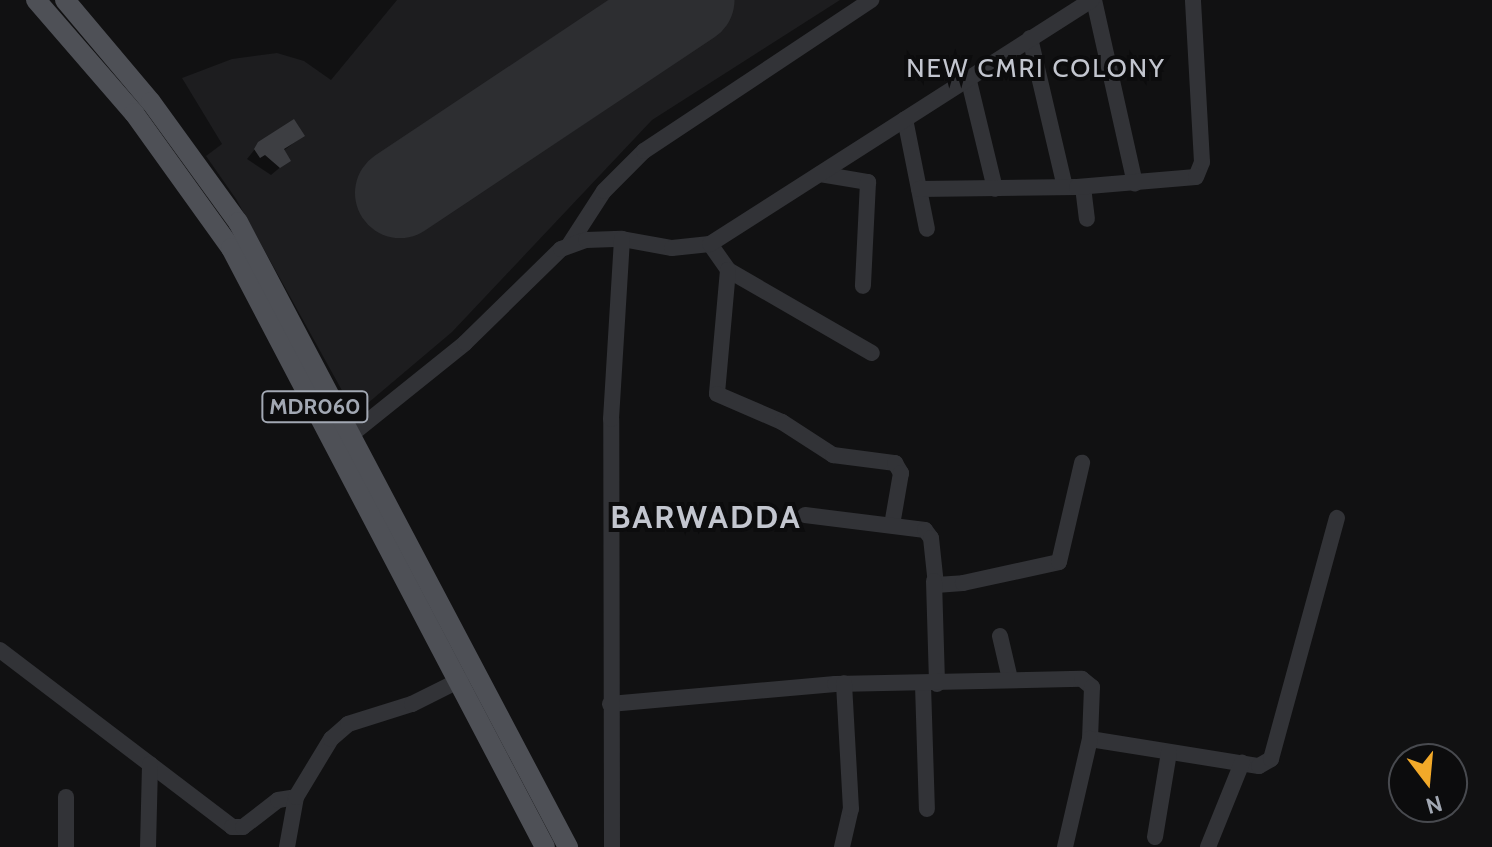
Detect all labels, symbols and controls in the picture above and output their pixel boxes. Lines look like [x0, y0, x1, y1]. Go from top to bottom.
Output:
district label: NEW CMRI COLONY [906, 53, 1166, 85]
road number: MDR060 [261, 389, 369, 425]
district label: BARWADDA [610, 498, 802, 536]
north arrow [1388, 743, 1468, 823]
text: N [1423, 790, 1445, 820]

